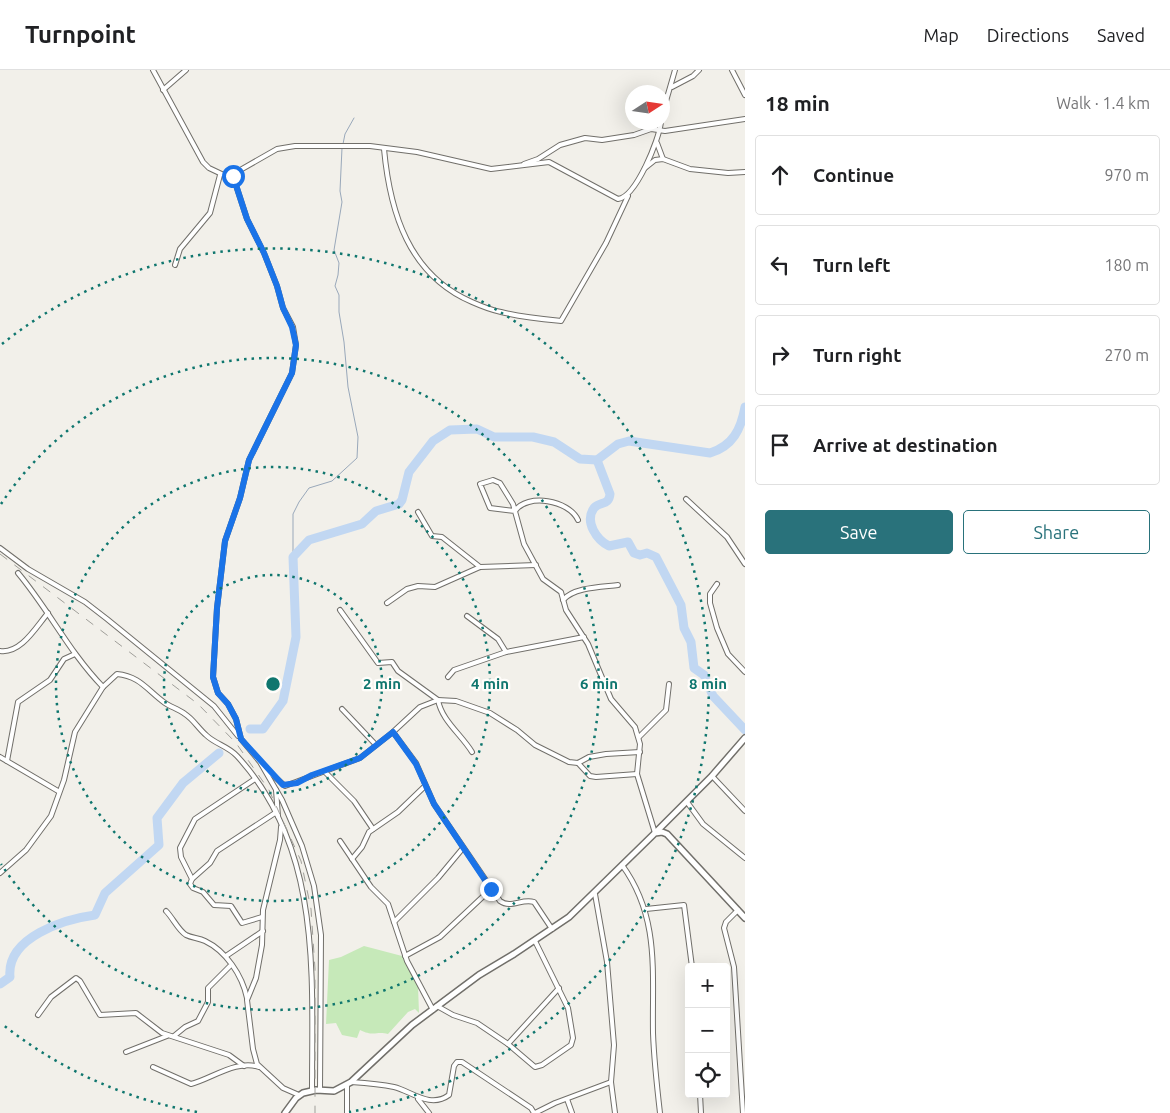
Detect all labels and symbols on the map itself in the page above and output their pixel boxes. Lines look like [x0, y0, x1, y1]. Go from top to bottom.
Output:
north arrow [625, 85, 670, 130]
route start [222, 165, 245, 188]
centre of rings [264, 675, 282, 693]
text: 2 min [363, 675, 401, 692]
text: 4 min [471, 675, 509, 692]
text: 6 min [580, 675, 618, 692]
text: 8 min [689, 675, 727, 692]
route end [480, 878, 503, 901]

